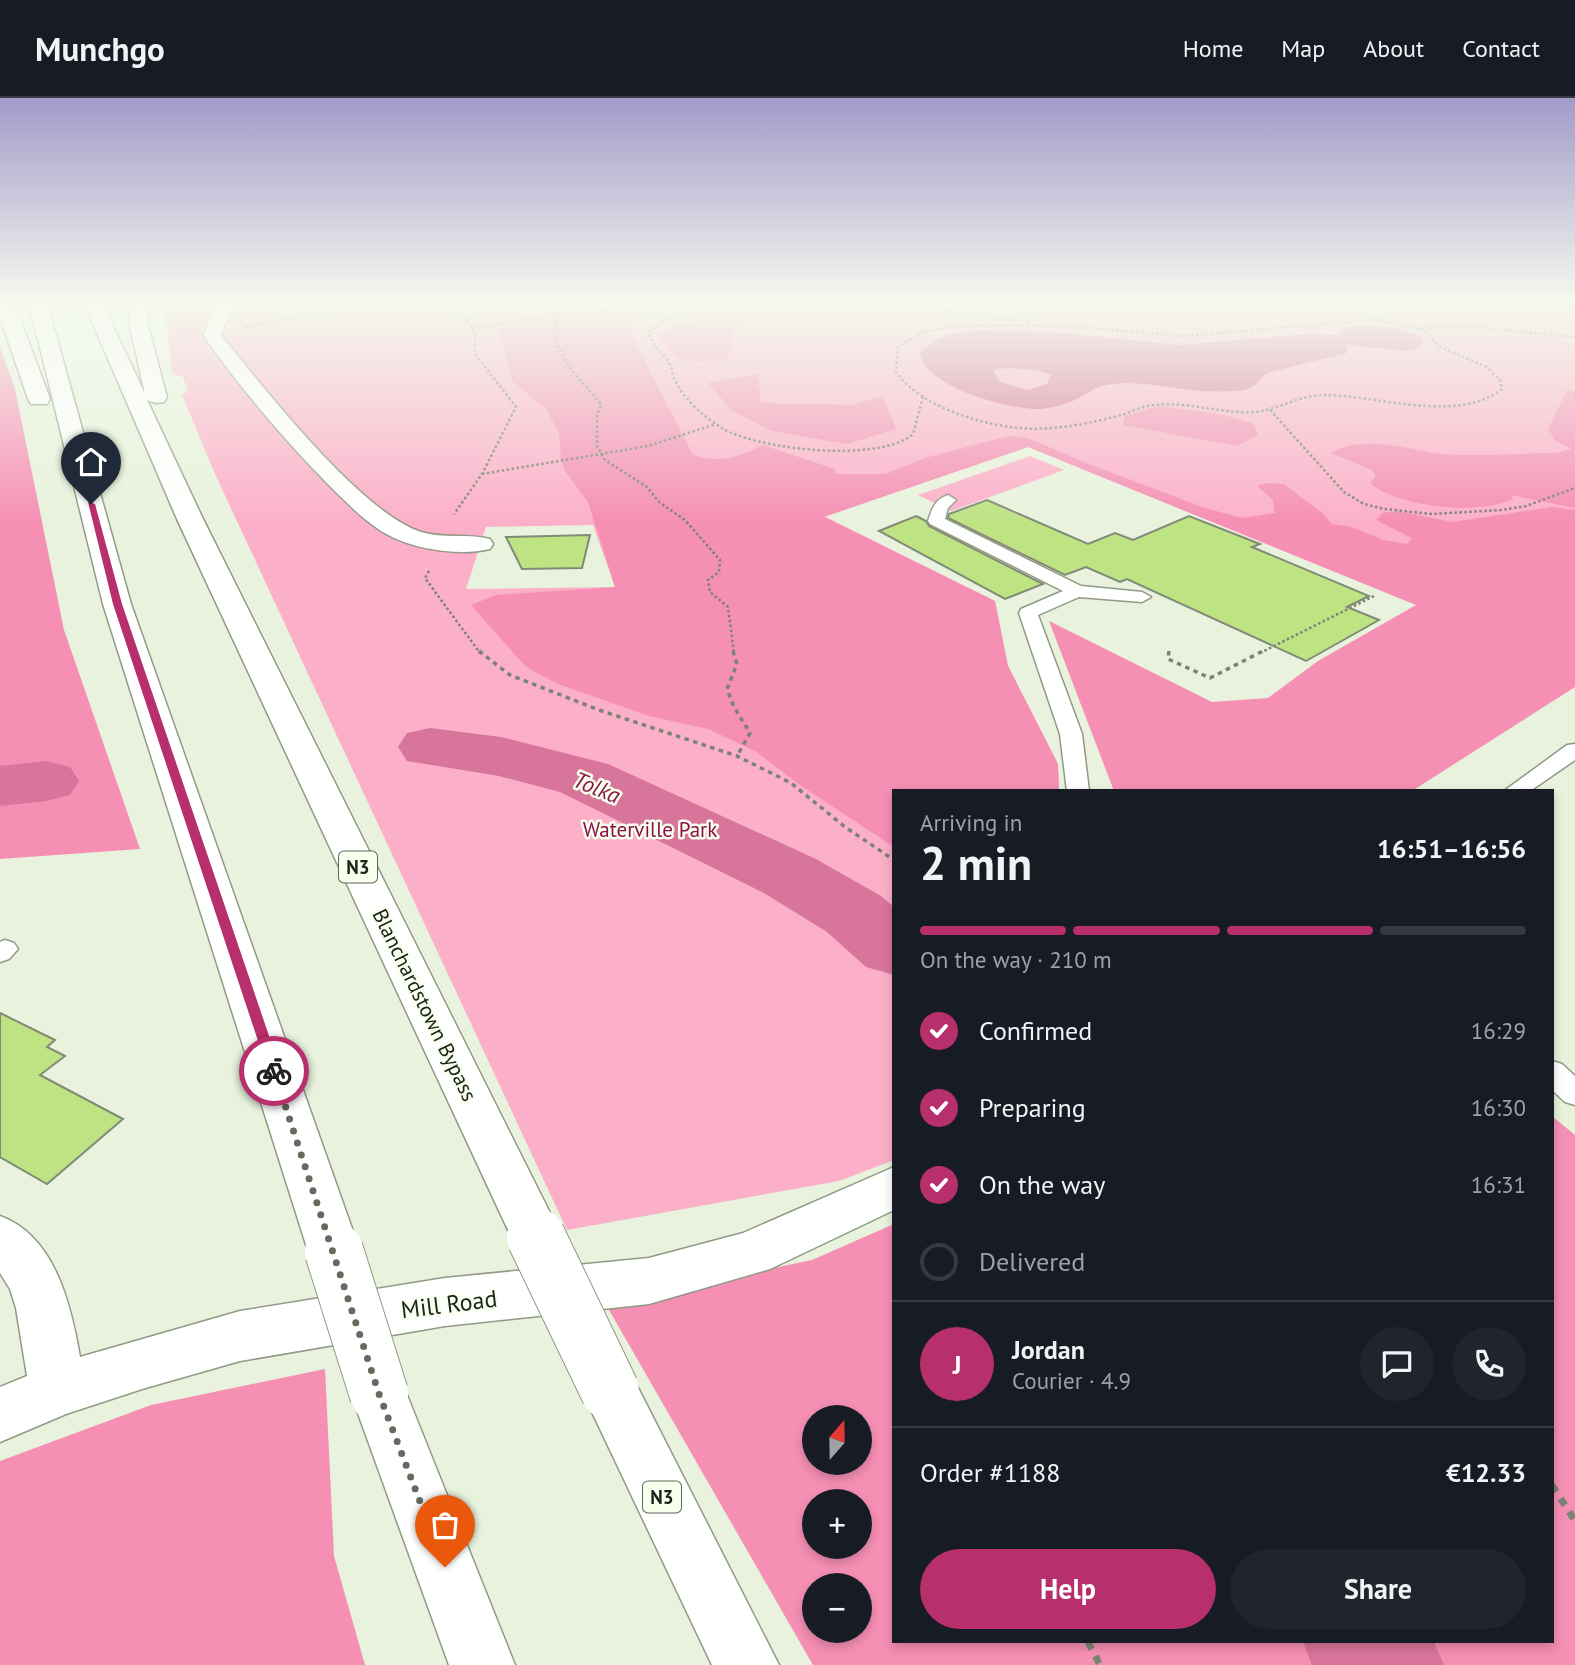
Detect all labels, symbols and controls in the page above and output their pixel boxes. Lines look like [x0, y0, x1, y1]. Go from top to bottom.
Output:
text: Munchgo [35, 27, 165, 70]
text: Home [1183, 33, 1243, 64]
text: Map [1281, 33, 1325, 64]
text: About [1363, 33, 1424, 64]
text: Contact [1462, 33, 1540, 64]
pin [61, 432, 121, 504]
icon: home [72, 443, 110, 481]
water label: Tolka [569, 765, 625, 809]
text: Arriving in [920, 808, 1022, 837]
park label: Waterville Park [583, 816, 717, 843]
text: 16:51–16:56 [1377, 832, 1526, 865]
text: 2 min [920, 833, 1032, 893]
road number: N3 [339, 852, 377, 882]
street label: Blanchardstown Bypass [367, 904, 483, 1106]
text: On the way · 210 m [920, 945, 1112, 974]
icon: check [920, 1012, 958, 1050]
text: Confirmed [979, 1014, 1092, 1047]
text: 16:29 [1471, 1016, 1526, 1045]
courier [239, 1036, 309, 1106]
icon: bike [255, 1052, 293, 1090]
icon: check [920, 1089, 958, 1127]
text: Preparing [979, 1091, 1086, 1124]
text: 16:30 [1471, 1093, 1526, 1122]
icon: check [920, 1166, 958, 1204]
text: On the way [979, 1168, 1105, 1201]
text: 16:31 [1471, 1170, 1526, 1199]
text: Delivered [979, 1245, 1085, 1278]
street label: Mill Road [399, 1283, 499, 1325]
button: chat [1360, 1327, 1434, 1401]
button: phone [1452, 1327, 1526, 1401]
text: Jordan [1012, 1333, 1085, 1366]
text: J [953, 1348, 961, 1381]
text: Courier · 4.9 [1012, 1366, 1131, 1395]
north arrow [802, 1405, 872, 1475]
map controls [802, 1405, 872, 1643]
text: Order #1188 [920, 1456, 1060, 1489]
text: €12.33 [1446, 1456, 1526, 1489]
road number: N3 [643, 1482, 681, 1512]
button: + [802, 1489, 872, 1559]
pin [415, 1495, 475, 1567]
icon: bag [426, 1506, 464, 1544]
button: Help [920, 1549, 1216, 1629]
button: Share [1230, 1549, 1526, 1629]
button: − [802, 1573, 872, 1643]

